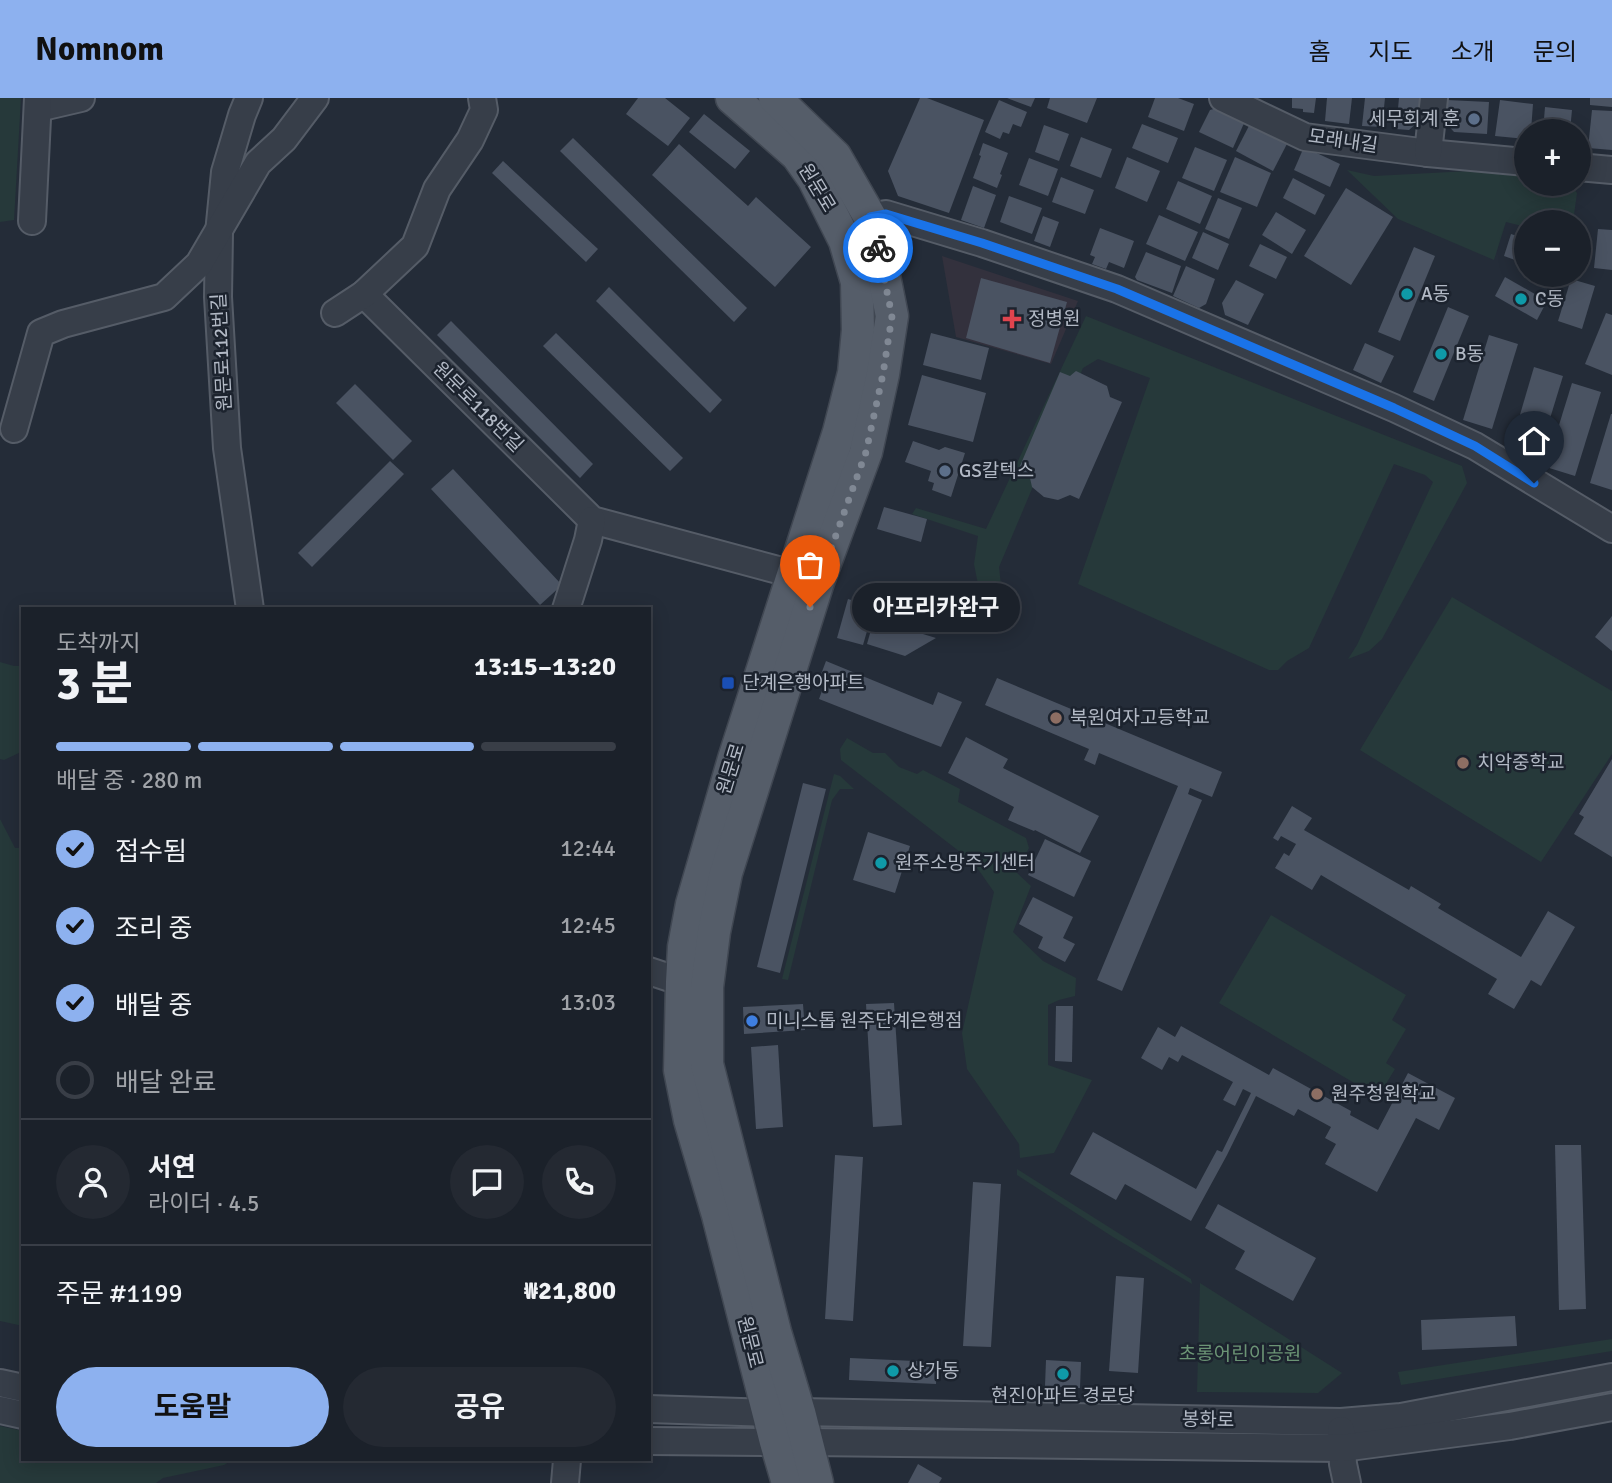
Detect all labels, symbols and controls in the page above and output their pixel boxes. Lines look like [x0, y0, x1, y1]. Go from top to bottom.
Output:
text: Nomnom [35, 29, 164, 70]
text: 홈 [1308, 37, 1330, 67]
text: 지도 [1368, 37, 1413, 67]
text: 소개 [1451, 37, 1495, 67]
text: 문의 [1533, 37, 1577, 67]
place label: 세무회계 훈 [1368, 107, 1460, 131]
marker: 세무회계 훈 [1466, 111, 1482, 127]
map controls [1514, 119, 1591, 287]
button: + [1514, 119, 1591, 196]
street label: 모래내길 [1307, 124, 1379, 158]
street label: 원문로 [793, 159, 841, 217]
button: − [1514, 210, 1591, 287]
courier [843, 213, 913, 283]
icon: bike [859, 229, 897, 267]
place label: A동 [1421, 282, 1450, 306]
marker: A동 [1399, 286, 1415, 302]
place label: C동 [1535, 287, 1564, 311]
marker: C동 [1513, 291, 1529, 307]
street label: 원문로112번길 [207, 292, 237, 412]
place label: 정병원 [1028, 307, 1080, 331]
marker: 정병원 [1002, 309, 1022, 329]
place label: B동 [1455, 342, 1484, 366]
marker: B동 [1433, 346, 1449, 362]
street label: 원문로118번길 [428, 357, 528, 457]
pin [1504, 411, 1564, 483]
icon: home [1515, 422, 1553, 460]
place label: GS칼텍스 [959, 459, 1034, 483]
marker: GS칼텍스 [937, 463, 953, 479]
pin [780, 535, 840, 607]
icon: bag [791, 546, 829, 584]
callout: 아프리카완구 [852, 582, 1020, 632]
text: 아프리카완구 [873, 593, 999, 622]
text: 도착까지 [56, 629, 141, 658]
text: 13:15–13:20 [474, 651, 616, 683]
text: 3 분 [56, 656, 133, 712]
place label: 단계은행아파트 [742, 671, 864, 695]
marker: 단계은행아파트 [720, 675, 736, 691]
place label: 북원여자고등학교 [1070, 706, 1210, 730]
marker: 북원여자고등학교 [1048, 710, 1064, 726]
street label: 원문로 [712, 740, 750, 798]
place label: 치악중학교 [1477, 751, 1564, 775]
marker: 치악중학교 [1455, 755, 1471, 771]
text: 배달 중 · 280 m [56, 766, 202, 795]
icon: check [56, 830, 94, 868]
text: 12:44 [560, 834, 616, 863]
text: 접수됨 [115, 836, 187, 868]
place label: 원주소망주기센터 [895, 851, 1035, 875]
marker: 원주소망주기센터 [873, 855, 889, 871]
icon: check [56, 907, 94, 945]
text: 12:45 [560, 911, 616, 940]
text: 조리 중 [115, 913, 192, 945]
icon: check [56, 984, 94, 1022]
text: 13:03 [560, 988, 616, 1017]
text: 배달 중 [115, 990, 192, 1022]
place label: 미니스톱 원주단계은행점 [766, 1009, 962, 1033]
marker: 미니스톱 원주단계은행점 [744, 1013, 760, 1029]
text: 배달 완료 [115, 1067, 216, 1099]
place label: 원주청원학교 [1331, 1082, 1436, 1106]
marker: 원주청원학교 [1309, 1086, 1325, 1102]
button: person [56, 1145, 130, 1219]
button: chat [450, 1145, 524, 1219]
button: phone [542, 1145, 616, 1219]
text: 서연 [148, 1152, 196, 1184]
text: 라이더 · 4.5 [148, 1189, 260, 1218]
text: ₩21,800 [524, 1275, 616, 1307]
text: 주문 #1199 [56, 1278, 183, 1310]
street label: 원문로 [732, 1314, 768, 1370]
park label: 초롱어린이공원 [1179, 1342, 1301, 1366]
place label: 상가동 [907, 1359, 959, 1383]
marker: 상가동 [885, 1363, 901, 1379]
marker: 현진아파트 경로당 [1055, 1366, 1071, 1382]
button: 도움말 [56, 1367, 329, 1447]
button: 공유 [343, 1367, 616, 1447]
place label: 현진아파트 경로당 [991, 1384, 1135, 1408]
street label: 봉화로 [1182, 1408, 1234, 1432]

